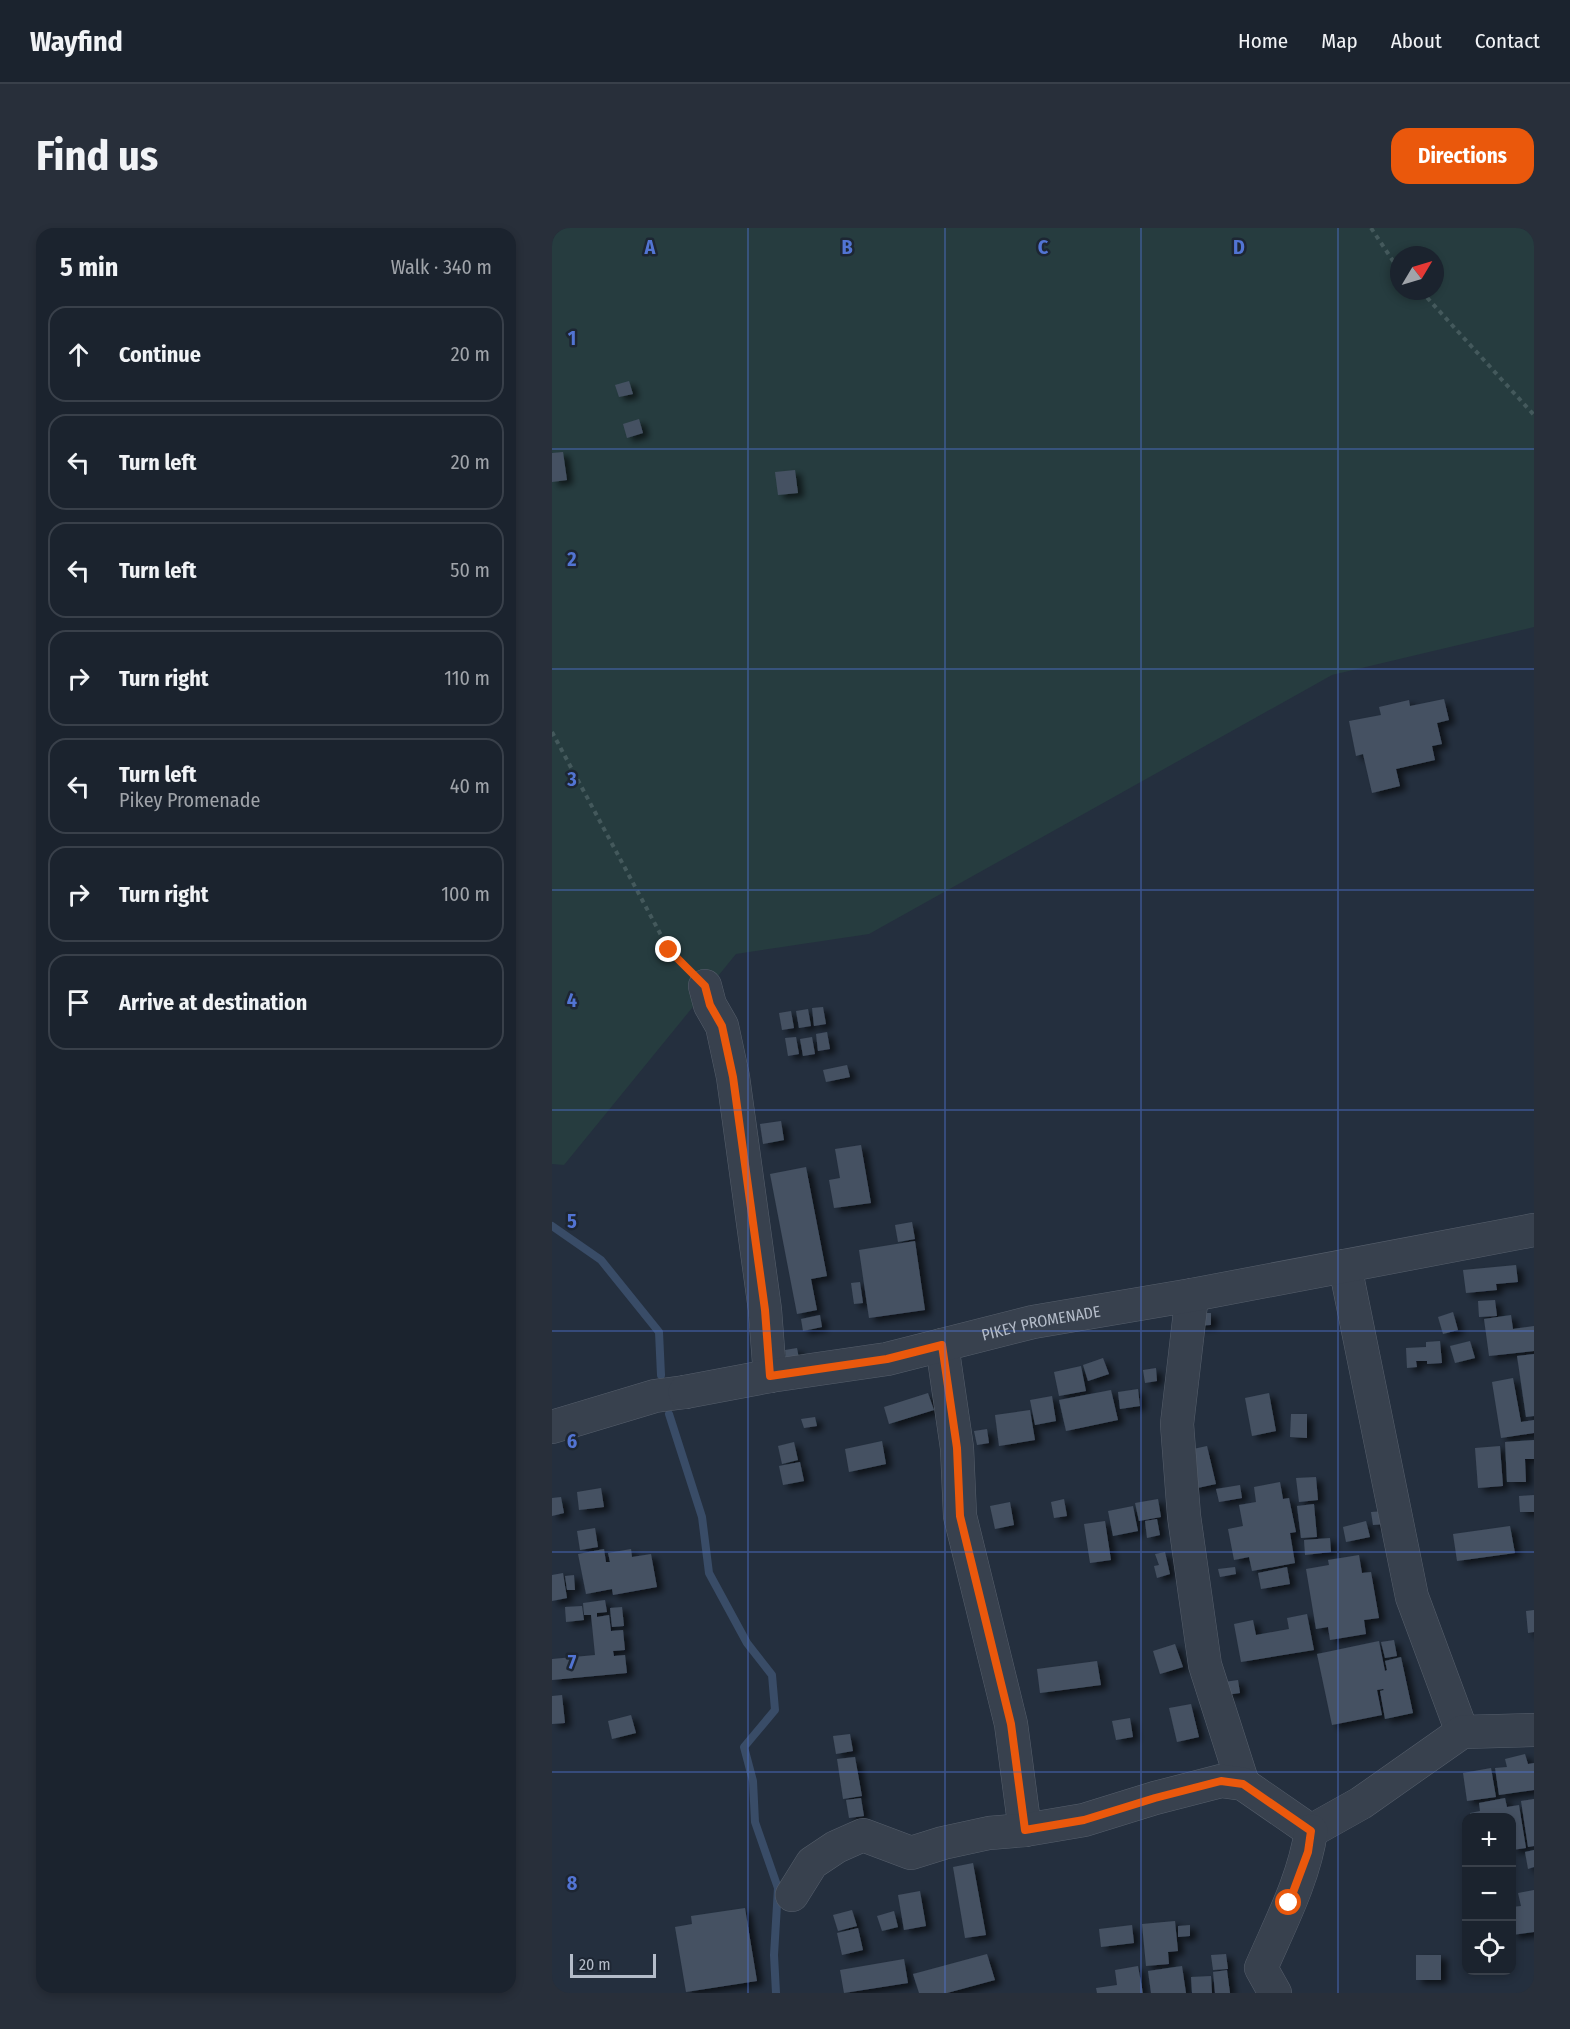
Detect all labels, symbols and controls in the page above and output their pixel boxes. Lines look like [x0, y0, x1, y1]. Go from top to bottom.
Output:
text: Wayfind [30, 25, 123, 58]
text: Home [1238, 28, 1288, 54]
text: Map [1321, 28, 1358, 54]
text: About [1391, 28, 1442, 54]
text: Contact [1475, 28, 1540, 54]
button: Directions [1391, 128, 1534, 184]
text: Find us [36, 131, 158, 181]
text: A [644, 235, 657, 259]
text: B [841, 235, 853, 259]
text: C [1038, 235, 1049, 259]
text: D [1233, 235, 1245, 259]
north arrow [1390, 246, 1444, 300]
text: 5 min [60, 252, 118, 283]
text: Walk · 340 m [391, 255, 492, 279]
text: 1 [568, 326, 576, 350]
icon: ahead [62, 338, 95, 371]
text: Continue [119, 341, 201, 368]
text: 20 m [451, 342, 490, 366]
icon: left [62, 446, 95, 479]
text: Turn left [119, 449, 197, 476]
text: 20 m [451, 450, 490, 474]
text: 2 [566, 547, 577, 571]
icon: left [62, 554, 95, 587]
text: Turn left [119, 557, 197, 584]
text: 50 m [450, 558, 490, 582]
icon: right [62, 662, 95, 695]
text: Turn right [119, 665, 208, 692]
text: 110 m [444, 666, 490, 690]
text: Turn left [119, 761, 197, 788]
text: 3 [566, 767, 577, 791]
icon: left [62, 770, 95, 803]
text: 40 m [450, 774, 490, 798]
text: Pikey Promenade [119, 788, 260, 812]
icon: right [62, 878, 95, 911]
text: Turn right [119, 881, 208, 908]
text: 100 m [441, 882, 490, 906]
route end [655, 936, 681, 962]
icon: arrive [62, 986, 95, 1019]
text: 4 [567, 988, 577, 1012]
text: Arrive at destination [119, 989, 307, 1016]
text: 5 [567, 1209, 577, 1233]
street label: PIKEY PROMENADE [979, 1301, 1102, 1344]
text: 6 [567, 1429, 577, 1453]
text: 7 [568, 1650, 577, 1674]
map controls [1462, 1813, 1516, 1975]
button: + [1462, 1813, 1516, 1867]
button: − [1462, 1867, 1516, 1921]
text: 8 [567, 1871, 578, 1895]
route start [1275, 1889, 1301, 1915]
button: locate [1462, 1921, 1516, 1975]
scale bar [570, 1951, 656, 1978]
text: 20 m [579, 1955, 610, 1974]

